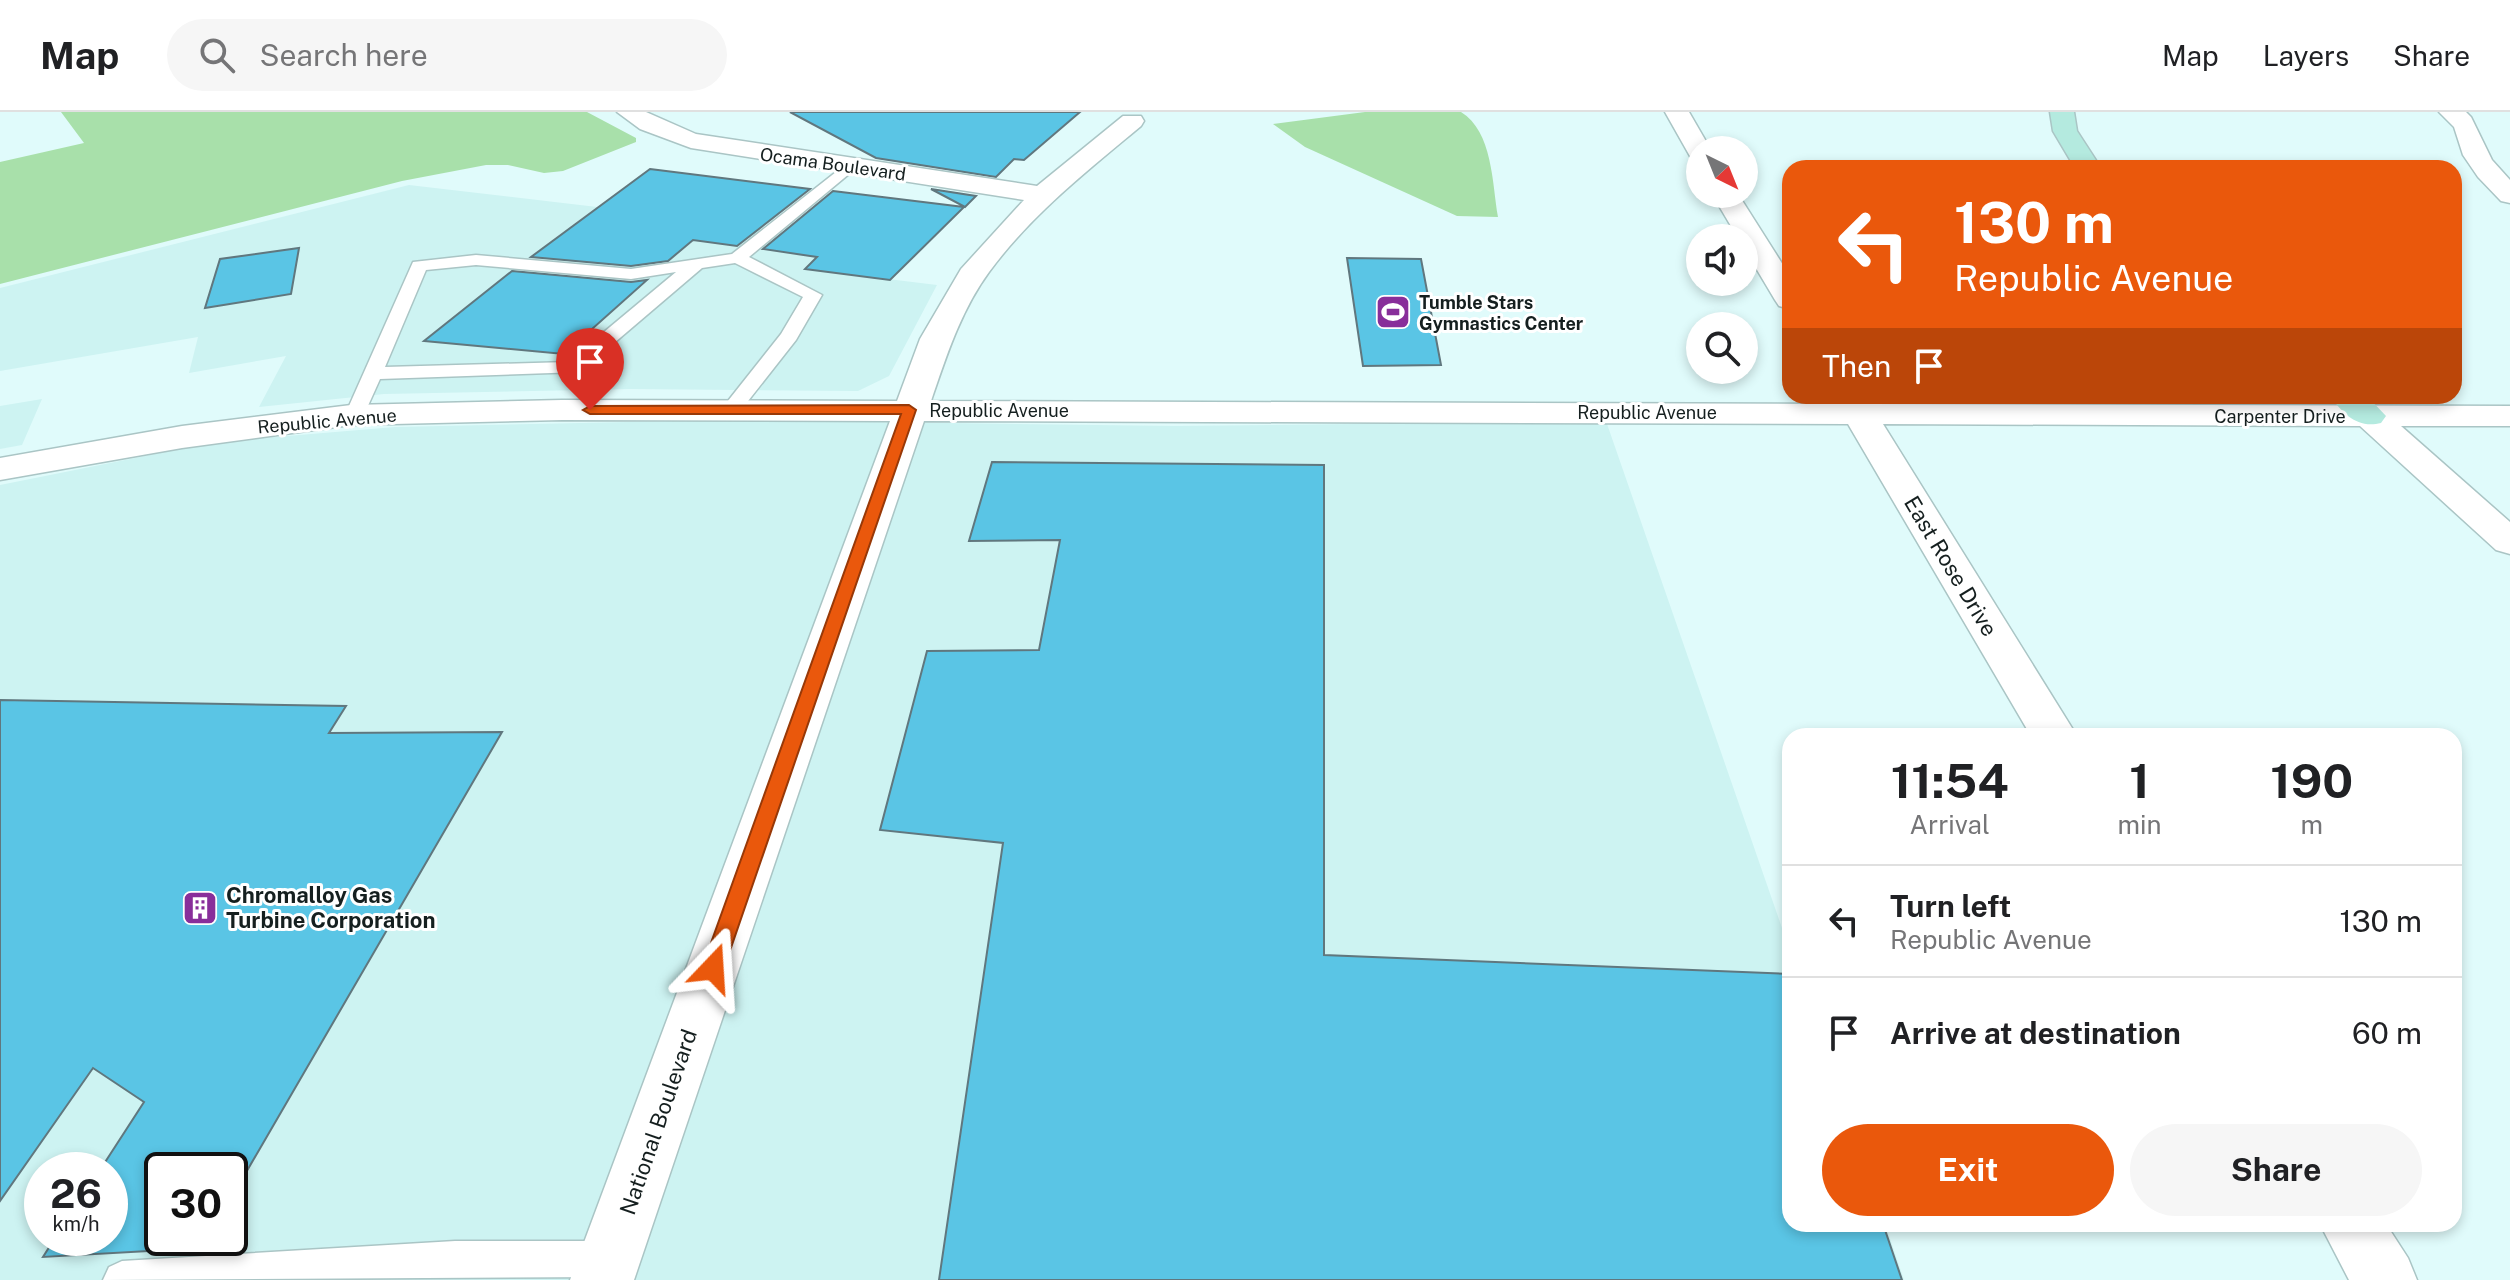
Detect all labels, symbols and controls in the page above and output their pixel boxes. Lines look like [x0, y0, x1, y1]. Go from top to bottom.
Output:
search box [167, 19, 727, 91]
text: Map [40, 33, 119, 78]
icon: search [195, 33, 239, 77]
text: Search here [259, 37, 428, 73]
text: Map [2162, 39, 2219, 72]
text: Layers [2263, 39, 2349, 72]
text: Share [2393, 39, 2470, 72]
north arrow [1686, 136, 1758, 208]
map controls [1686, 136, 1758, 384]
street label: Ocama Boulevard [759, 143, 907, 185]
text: 130 m [1954, 190, 2114, 256]
icon: left [1822, 192, 1926, 296]
button: sound [1686, 224, 1758, 296]
text: Republic Avenue [1954, 257, 2234, 299]
place label: Tumble Stars Gymnastics Center [1419, 292, 1584, 334]
sports icon: Tumble Stars Gymnastics Center [1374, 293, 1412, 331]
button: search [1686, 312, 1758, 384]
pin [556, 328, 624, 410]
icon: arrive [568, 340, 612, 384]
icon: arrive [1907, 344, 1951, 388]
text: Then [1822, 348, 1891, 384]
street label: Republic Avenue [929, 400, 1069, 421]
street label: Republic Avenue [1577, 402, 1717, 423]
street label: Republic Avenue [256, 404, 398, 438]
street label: Carpenter Drive [2214, 406, 2346, 427]
street label: East Rose Drive [1899, 491, 2003, 641]
text: 11:54 [1891, 752, 2009, 809]
text: 1 [2129, 752, 2150, 809]
text: 190 [2270, 752, 2353, 809]
text: Arrival [1910, 809, 1990, 840]
text: min [2117, 809, 2162, 840]
text: m [2301, 809, 2323, 840]
place label: Chromalloy Gas Turbine Corporation [226, 882, 436, 933]
text: Turn left [1890, 888, 2011, 924]
building icon: Chromalloy Gas Turbine Corporation [181, 889, 219, 927]
icon: left [1822, 899, 1866, 943]
text: 130 m [2339, 903, 2422, 939]
text: Republic Avenue [1890, 924, 2092, 955]
position arrow [671, 926, 755, 1010]
icon: arrive [1822, 1011, 1866, 1055]
text: Arrive at destination [1890, 1015, 2181, 1051]
text: 60 m [2352, 1015, 2422, 1051]
street label: National Boulevard [614, 1026, 702, 1218]
button: Exit [1822, 1124, 2114, 1216]
button: Share [2130, 1124, 2422, 1216]
speed limit sign: 30 [144, 1152, 248, 1256]
text: 26 [50, 1170, 102, 1217]
text: km/h [52, 1212, 100, 1236]

